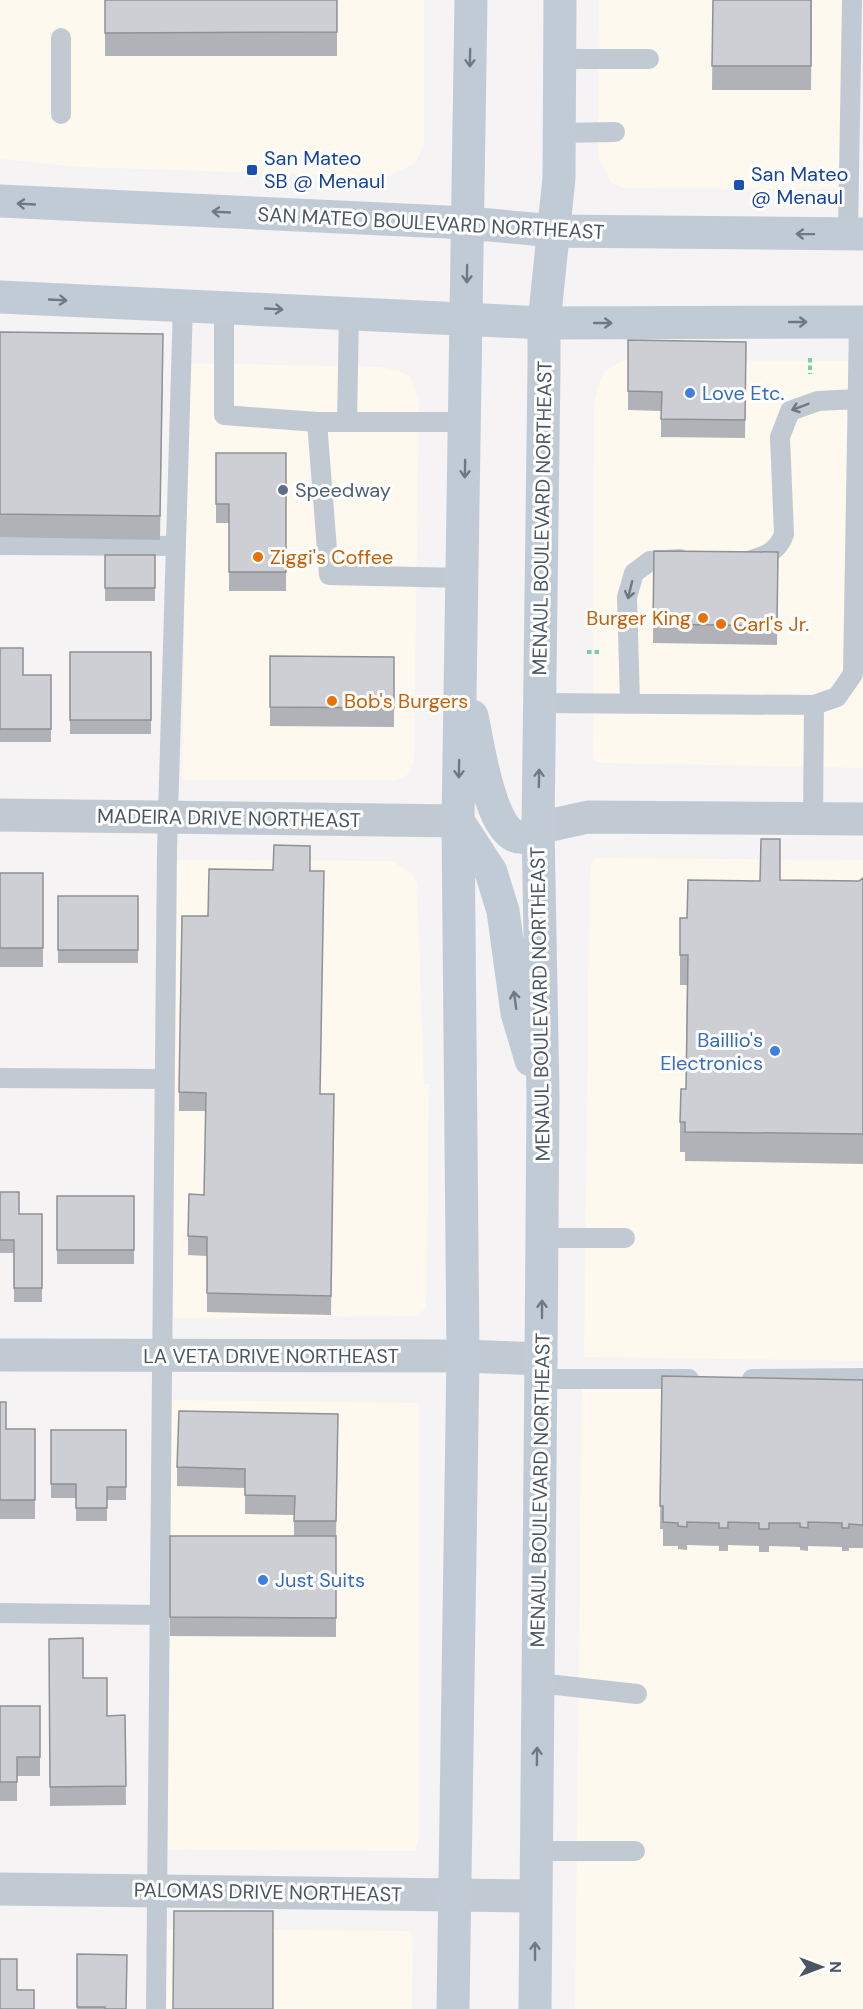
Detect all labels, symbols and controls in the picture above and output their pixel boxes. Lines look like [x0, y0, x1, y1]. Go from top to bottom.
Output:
one-way arrow [464, 48, 476, 68]
place label: San Mateo SB @ Menaul [264, 145, 385, 194]
place label: San Mateo @ Menaul [751, 161, 848, 210]
marker: San Mateo SB @ Menaul [245, 163, 259, 177]
marker: San Mateo @ Menaul [732, 178, 746, 192]
one-way arrow [17, 198, 37, 209]
street label: SAN MATEO BOULEVARD NORTHEAST [257, 201, 605, 245]
one-way arrow [211, 207, 231, 218]
one-way arrow [795, 228, 815, 240]
one-way arrow [462, 264, 473, 284]
one-way arrow [48, 295, 68, 306]
one-way arrow [264, 304, 284, 315]
one-way arrow [787, 316, 807, 328]
one-way arrow [592, 317, 612, 329]
street label: MENAUL BOULEVARD NORTHEAST [526, 360, 558, 676]
place label: Love Etc. [702, 380, 784, 406]
marker: Love Etc. [683, 386, 697, 400]
one-way arrow [791, 402, 810, 413]
one-way arrow [459, 459, 471, 479]
place label: Speedway [295, 477, 391, 503]
marker: Speedway [276, 483, 290, 497]
place label: Ziggi's Coffee [270, 544, 393, 570]
marker: Ziggi's Coffee [251, 550, 265, 564]
one-way arrow [623, 580, 635, 599]
place label: Burger King [586, 605, 691, 631]
marker: Burger King [696, 611, 710, 625]
place label: Carl's Jr. [733, 611, 809, 637]
marker: Carl's Jr. [714, 617, 728, 631]
place label: Bob's Burgers [344, 688, 468, 714]
marker: Bob's Burgers [325, 694, 339, 708]
one-way arrow [453, 759, 465, 779]
one-way arrow [533, 768, 545, 788]
street label: MADEIRA DRIVE NORTHEAST [97, 803, 361, 833]
street label: MENAUL BOULEVARD NORTHEAST [524, 846, 556, 1162]
one-way arrow [510, 990, 521, 1010]
place label: Baillio's Electronics [660, 1027, 763, 1076]
marker: Baillio's Electronics [768, 1044, 782, 1058]
one-way arrow [536, 1299, 548, 1319]
street label: MENAUL BOULEVARD NORTHEAST [524, 1332, 556, 1648]
street label: LA VETA DRIVE NORTHEAST [143, 1343, 399, 1369]
place label: Just Suits [275, 1567, 365, 1593]
marker: Just Suits [256, 1573, 270, 1587]
one-way arrow [531, 1746, 543, 1766]
street label: PALOMAS DRIVE NORTHEAST [134, 1877, 402, 1907]
north arrow [791, 1937, 851, 1997]
one-way arrow [529, 1941, 541, 1961]
text: N [825, 1961, 846, 1973]

